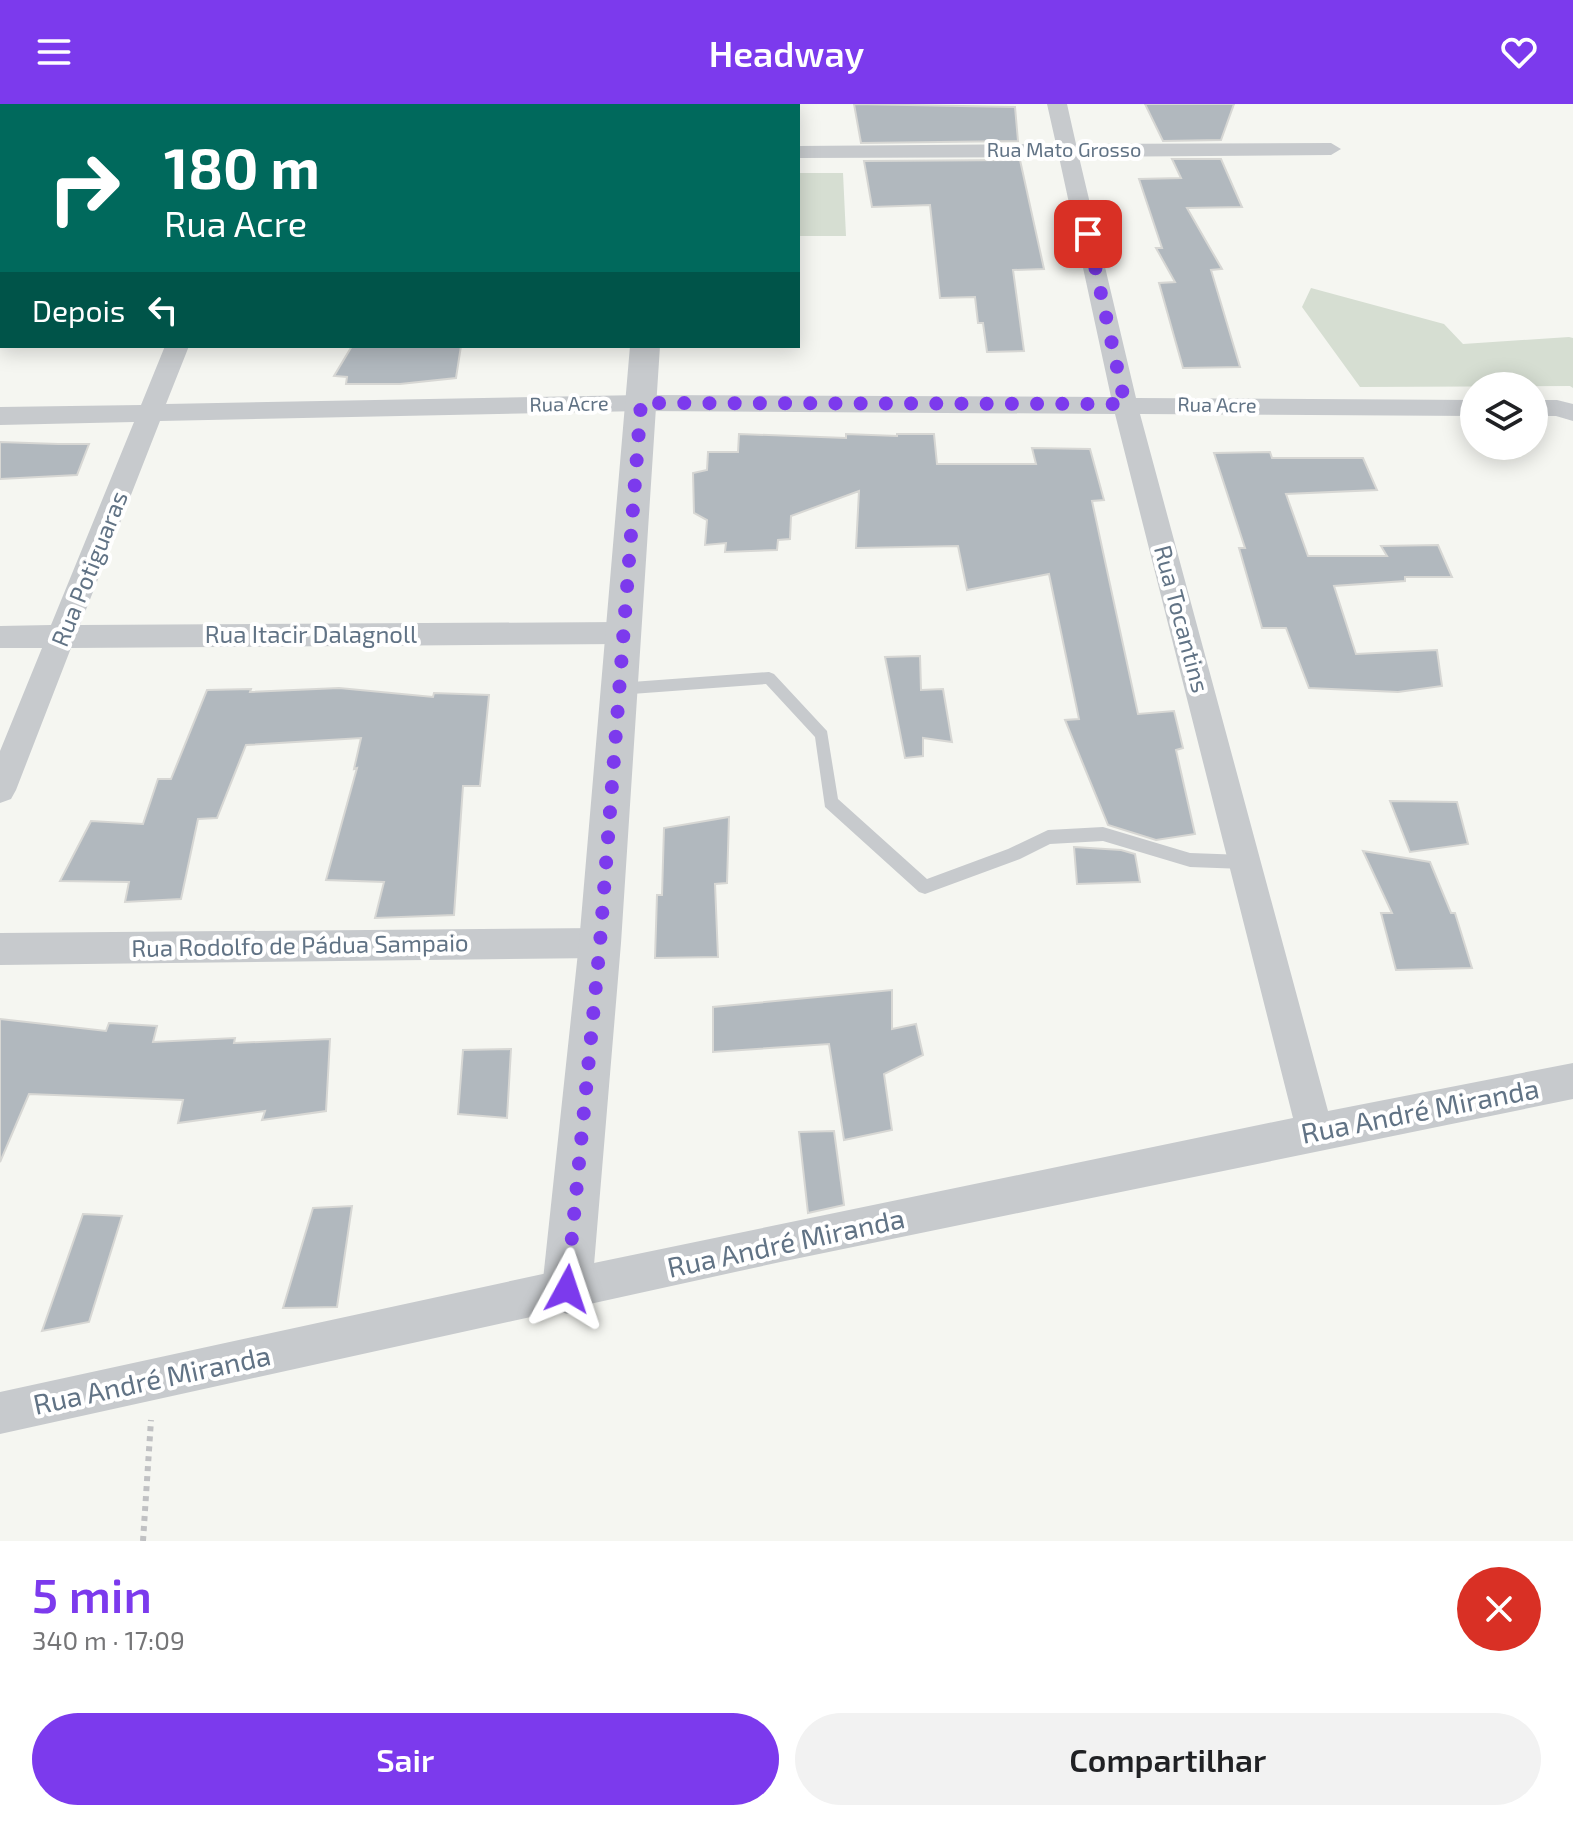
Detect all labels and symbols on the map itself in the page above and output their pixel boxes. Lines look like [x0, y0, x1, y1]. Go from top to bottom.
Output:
street label: Rua Mato Grosso [987, 137, 1141, 161]
pin [1054, 200, 1122, 268]
street label: Rua Acre [529, 390, 609, 416]
street label: Rua Acre [1177, 391, 1257, 417]
street label: Rua Potiguaras [44, 487, 133, 650]
street label: Rua Tocantins [1149, 542, 1216, 696]
street label: Rua Itacir Dalagnoll [205, 619, 417, 648]
street label: Rua Rodolfo de Pádua Sampaio [131, 927, 469, 962]
street label: Rua André Miranda [1298, 1070, 1542, 1150]
street label: Rua André Miranda [664, 1200, 908, 1284]
position arrow [525, 1247, 609, 1331]
street label: Rua André Miranda [30, 1337, 274, 1421]

